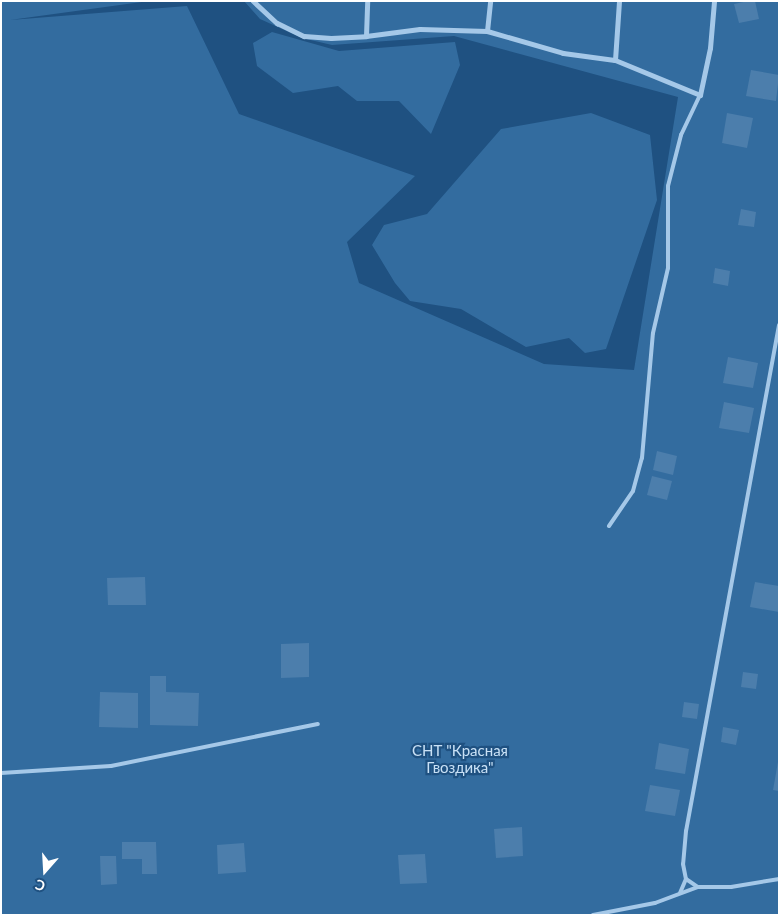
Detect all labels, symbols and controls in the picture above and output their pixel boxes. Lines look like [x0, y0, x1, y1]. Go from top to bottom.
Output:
park label: СНТ "Красная Гвоздика" [412, 741, 508, 776]
north arrow [20, 846, 70, 896]
text: С [33, 876, 47, 895]

